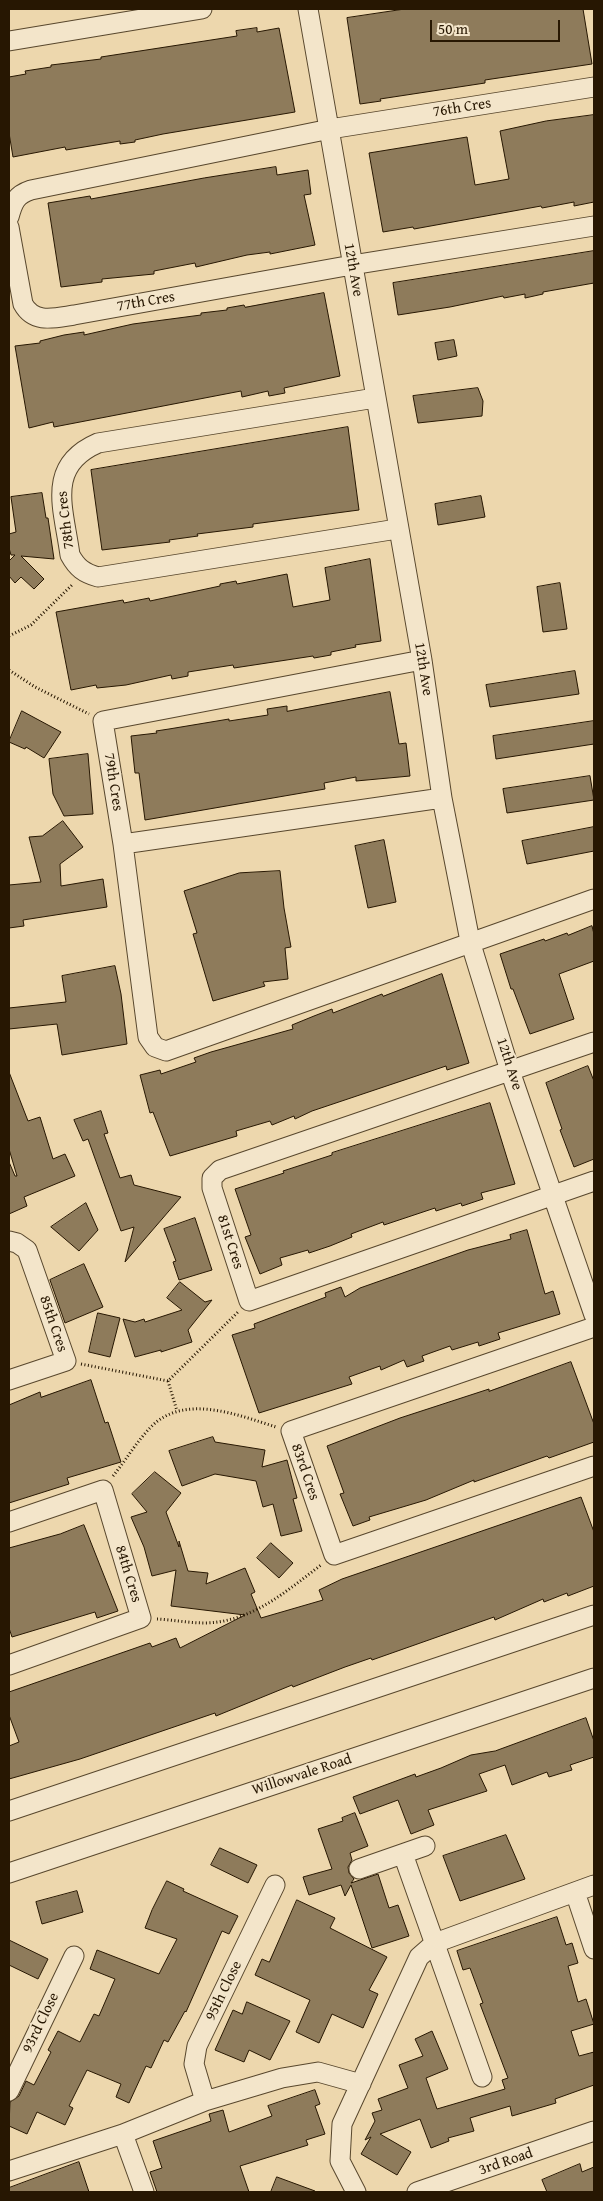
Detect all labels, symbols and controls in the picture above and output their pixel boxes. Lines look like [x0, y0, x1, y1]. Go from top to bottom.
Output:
scale bar [433, 10, 563, 42]
text: 50 m [438, 18, 468, 39]
street label: 76th Cres [432, 95, 492, 121]
street label: 12th Ave [339, 242, 367, 298]
street label: 77th Cres [116, 288, 176, 316]
street label: 78th Cres [53, 490, 79, 550]
street label: 12th Ave [410, 641, 436, 697]
street label: 79th Cres [100, 752, 126, 812]
street label: 12th Ave [492, 1036, 526, 1092]
street label: 81st Cres [213, 1213, 247, 1271]
street label: 85th Cres [35, 1293, 71, 1355]
street label: 83rd Cres [287, 1441, 323, 1503]
street label: 84th Cres [111, 1543, 145, 1605]
street label: Willowvale Road [250, 1750, 354, 1800]
street label: 95th Close [202, 1958, 246, 2024]
street label: 93rd Close [19, 1990, 63, 2056]
street label: 3rd Road [477, 2144, 535, 2180]

